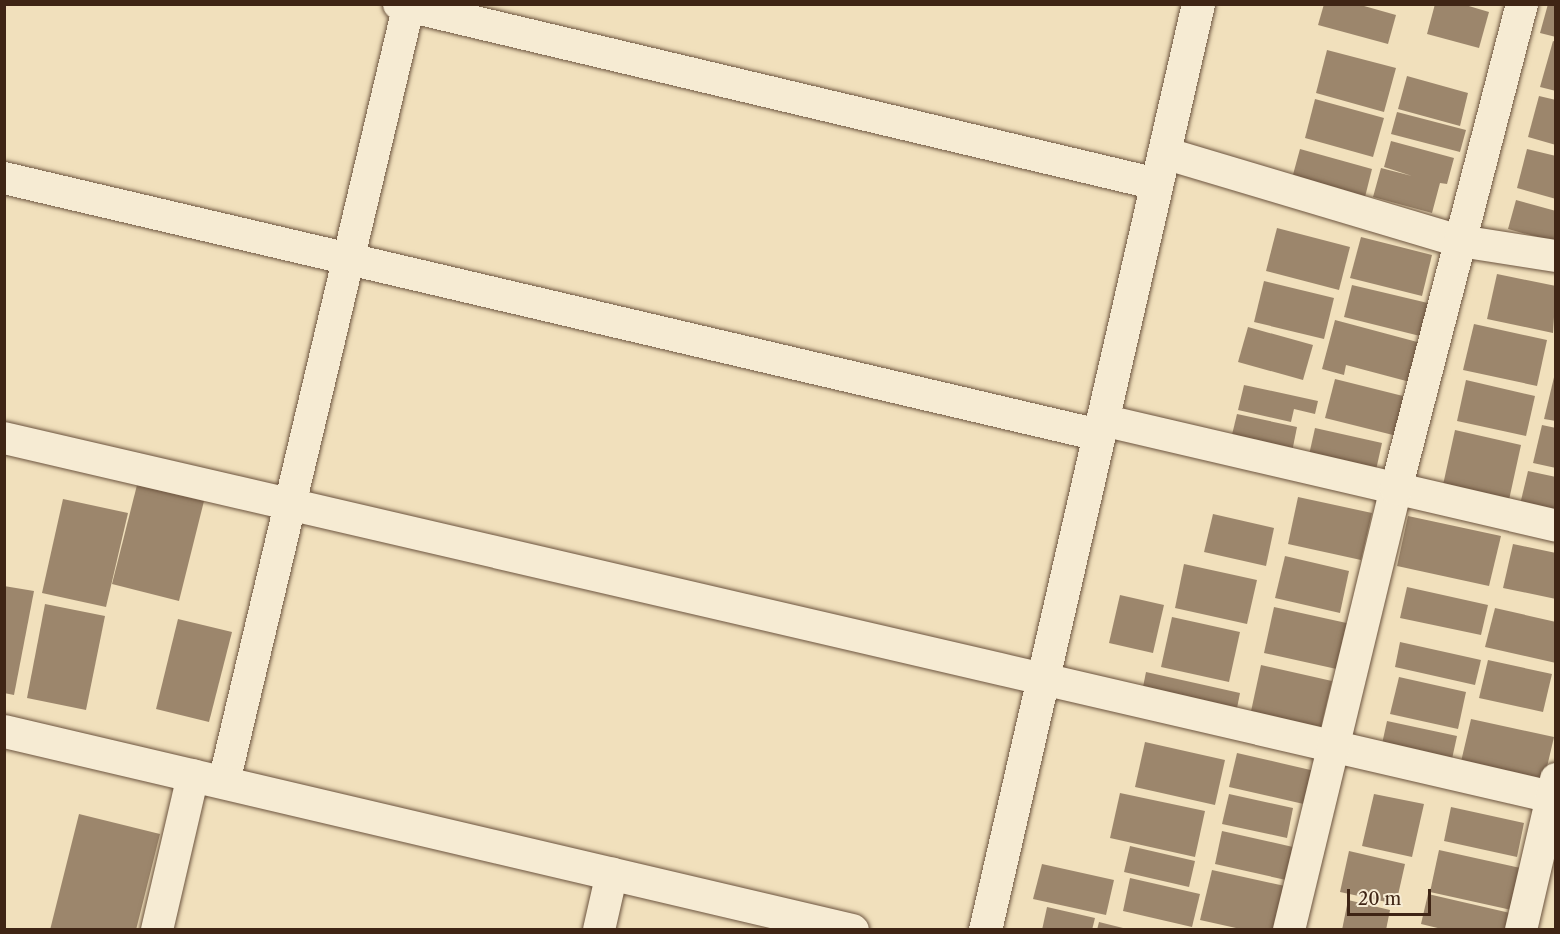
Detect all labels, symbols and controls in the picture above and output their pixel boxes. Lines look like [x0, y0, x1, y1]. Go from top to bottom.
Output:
scale bar [1350, 877, 1434, 915]
text: 20 m [1358, 888, 1401, 910]

